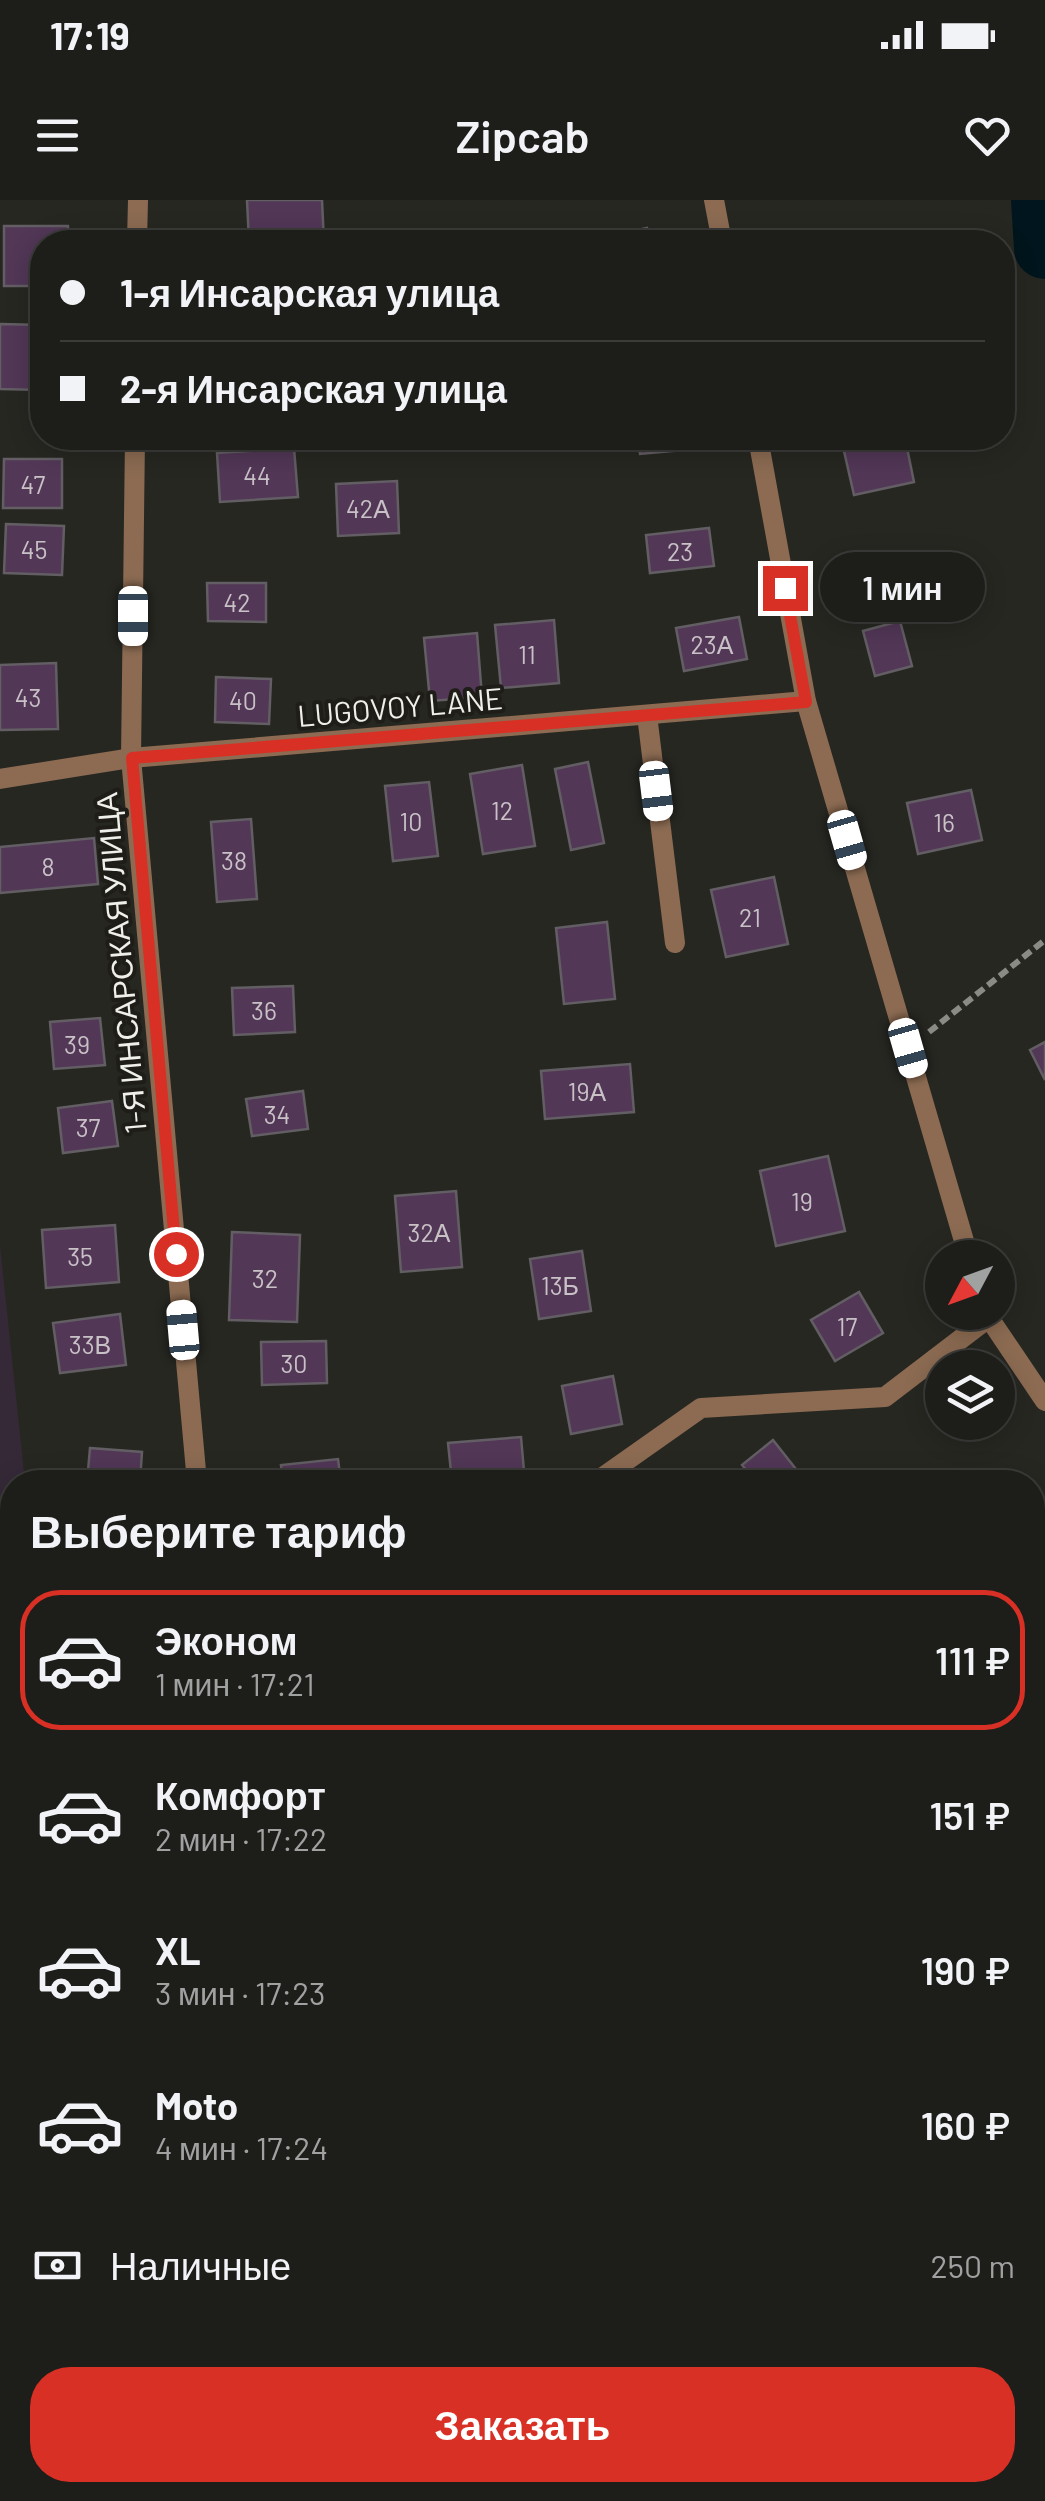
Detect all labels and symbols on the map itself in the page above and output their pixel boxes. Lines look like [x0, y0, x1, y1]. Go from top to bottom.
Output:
house number: 44 [243, 460, 271, 490]
house number: 47 [21, 469, 46, 499]
house number: 42А [346, 493, 390, 523]
house number: 45 [21, 534, 47, 564]
house number: 23 [667, 536, 693, 566]
callout: 1 мин [820, 553, 985, 623]
route end [763, 566, 808, 611]
car [118, 586, 148, 646]
house number: 42 [223, 587, 251, 617]
house number: 23А [691, 629, 734, 659]
house number: 11 [518, 639, 536, 669]
street label: LUGOVOY LANE [296, 679, 504, 733]
house number: 43 [15, 682, 41, 712]
house number: 40 [229, 685, 257, 715]
car [637, 759, 675, 823]
street label: 1-Я ИНСАРСКАЯ УЛИЦА [87, 791, 153, 1135]
house number: 12 [491, 795, 513, 825]
house number: 10 [400, 806, 422, 836]
car [824, 807, 870, 873]
house number: 16 [933, 807, 955, 837]
house number: 38 [221, 845, 247, 875]
house number: 8 [41, 851, 55, 881]
house number: 21 [739, 902, 761, 932]
house number: 36 [251, 995, 277, 1025]
car [885, 1015, 931, 1081]
house number: 39 [64, 1029, 90, 1059]
house number: 19А [568, 1076, 607, 1106]
house number: 34 [264, 1099, 290, 1129]
house number: 37 [76, 1112, 101, 1142]
house number: 19 [791, 1186, 813, 1216]
house number: 32А [408, 1217, 451, 1247]
route start [154, 1232, 199, 1277]
north arrow [925, 1240, 1015, 1330]
house number: 35 [67, 1241, 93, 1271]
house number: 32 [252, 1263, 278, 1293]
house number: 13Б [541, 1270, 579, 1300]
car [165, 1299, 201, 1361]
house number: 17 [837, 1311, 857, 1341]
house number: 33В [69, 1329, 111, 1359]
house number: 30 [280, 1348, 308, 1378]

